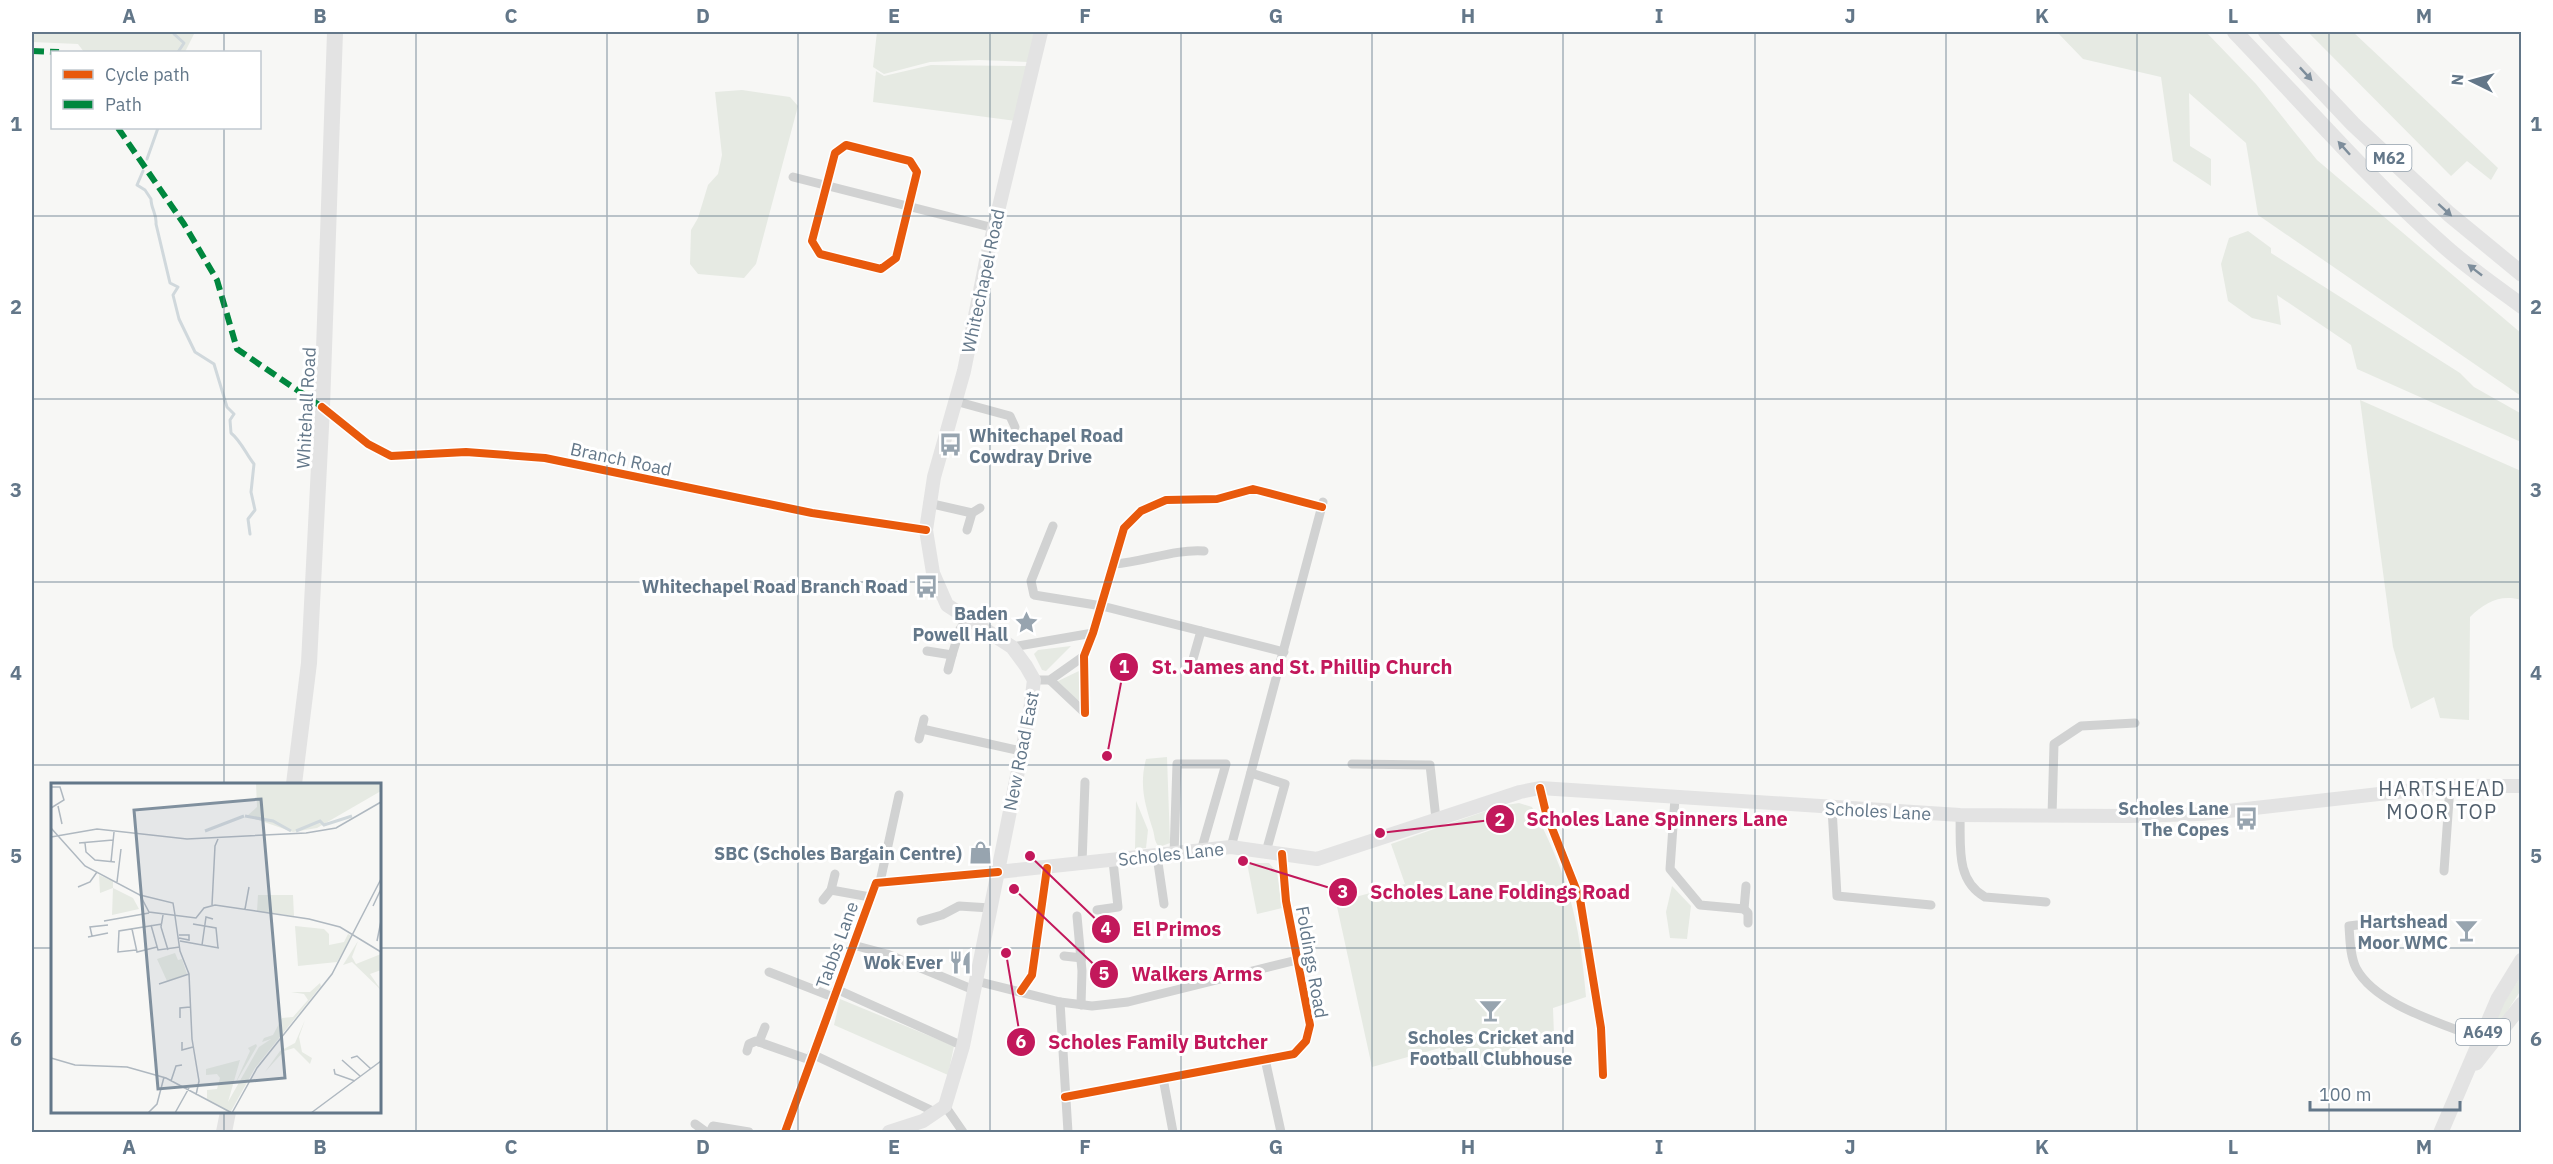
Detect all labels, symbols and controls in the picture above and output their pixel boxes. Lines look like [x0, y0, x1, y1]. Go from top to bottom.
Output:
text: A [122, 2, 136, 29]
text: B [313, 2, 327, 29]
text: C [504, 2, 518, 29]
text: D [696, 2, 710, 29]
text: E [888, 2, 900, 29]
text: F [1079, 2, 1091, 29]
text: G [1269, 2, 1283, 29]
text: H [1461, 2, 1475, 29]
text: I [1655, 2, 1663, 29]
text: J [1844, 2, 1856, 29]
text: K [2035, 2, 2049, 29]
text: L [2228, 2, 2238, 29]
text: M [2416, 2, 2432, 29]
legend [51, 51, 261, 129]
north arrow [2442, 51, 2502, 111]
text: Cycle path [105, 63, 190, 86]
one-way arrow [2298, 67, 2312, 81]
text: N [2447, 73, 2468, 86]
text: Path [105, 93, 142, 116]
text: 1 [10, 110, 22, 137]
text: 1 [2530, 110, 2542, 137]
one-way arrow [2338, 141, 2351, 156]
road number: M62 [2366, 145, 2412, 171]
one-way arrow [2437, 203, 2452, 216]
street label: Whitechapel Road [957, 207, 1009, 355]
one-way arrow [2468, 265, 2483, 277]
text: 2 [10, 293, 22, 320]
text: 2 [2530, 293, 2542, 320]
street label: Whitehall Road [291, 346, 321, 470]
place label: Whitechapel Road Cowdray Drive [969, 424, 1124, 468]
bus stop icon: Whitechapel Road Cowdray Drive [938, 432, 964, 458]
street label: Branch Road [568, 437, 674, 481]
text: 3 [10, 476, 22, 503]
text: 3 [2530, 476, 2542, 503]
bus stop icon: Whitechapel Road Branch Road [913, 573, 939, 599]
place label: Whitechapel Road Branch Road [642, 575, 908, 598]
place label: Baden Powell Hall [912, 602, 1009, 646]
place icon: Baden Powell Hall [1013, 610, 1039, 636]
callout: St. James and St. Phillip Church [1109, 648, 1464, 686]
text: St. James and St. Phillip Church [1152, 653, 1453, 680]
text: 1 [1119, 655, 1130, 678]
text: 4 [10, 659, 22, 686]
text: 4 [2530, 659, 2542, 686]
street label: New Road East [998, 689, 1044, 813]
district label: HARTSHEAD MOOR TOP [2378, 775, 2506, 825]
inset map [51, 783, 381, 1113]
street label: Scholes Lane [1824, 797, 1932, 825]
place label: Scholes Lane The Copes [2118, 797, 2229, 841]
callout: Scholes Lane Spinners Lane [1485, 800, 1800, 838]
text: Scholes Lane Spinners Lane [1526, 805, 1788, 832]
bus stop icon: Scholes Lane The Copes [2234, 805, 2260, 831]
text: 2 [1495, 808, 1505, 831]
street label: Scholes Lane [1117, 837, 1225, 871]
shop icon: SBC (Scholes Bargain Centre) [967, 840, 993, 866]
text: 5 [10, 842, 22, 869]
place label: SBC (Scholes Bargain Centre) [714, 842, 962, 865]
text: 5 [2530, 842, 2542, 869]
callout: Scholes Lane Foldings Road [1328, 873, 1642, 911]
text: Scholes Lane Foldings Road [1370, 878, 1630, 905]
text: 3 [1338, 880, 1348, 903]
street label: Tabbs Lane [811, 898, 863, 992]
street label: Foldings Road [1291, 904, 1333, 1020]
callout: El Primos [1091, 910, 1234, 948]
place label: Hartshead Moor WMC [2357, 910, 2448, 954]
text: El Primos [1133, 915, 1221, 942]
text: 4 [1101, 917, 1112, 940]
bar icon: Hartshead Moor WMC [2453, 918, 2479, 944]
restaurant icon: Wok Ever [948, 949, 974, 975]
place label: Wok Ever [863, 951, 943, 974]
callout: Walkers Arms [1089, 955, 1274, 993]
text: Walkers Arms [1131, 960, 1263, 987]
text: 5 [1099, 962, 1110, 985]
bar icon: Scholes Cricket and Football Clubhouse [1478, 998, 1504, 1024]
road number: A649 [2456, 1019, 2510, 1045]
callout: Scholes Family Butcher [1006, 1023, 1280, 1061]
text: 6 [10, 1025, 22, 1052]
text: 6 [2530, 1025, 2542, 1052]
place label: Scholes Cricket and Football Clubhouse [1408, 1026, 1574, 1070]
text: Scholes Family Butcher [1048, 1028, 1268, 1055]
text: 6 [1016, 1030, 1027, 1053]
scale bar [2310, 1074, 2460, 1112]
text: 100 m [2319, 1083, 2371, 1106]
text: A [122, 1133, 136, 1160]
text: B [313, 1133, 327, 1160]
text: C [504, 1133, 518, 1160]
text: D [696, 1133, 710, 1160]
text: E [888, 1133, 900, 1160]
text: F [1079, 1133, 1091, 1160]
text: G [1269, 1133, 1283, 1160]
text: H [1461, 1133, 1475, 1160]
text: I [1655, 1133, 1663, 1160]
text: J [1844, 1133, 1856, 1160]
text: K [2035, 1133, 2049, 1160]
text: L [2228, 1133, 2238, 1160]
text: M [2416, 1133, 2432, 1160]

